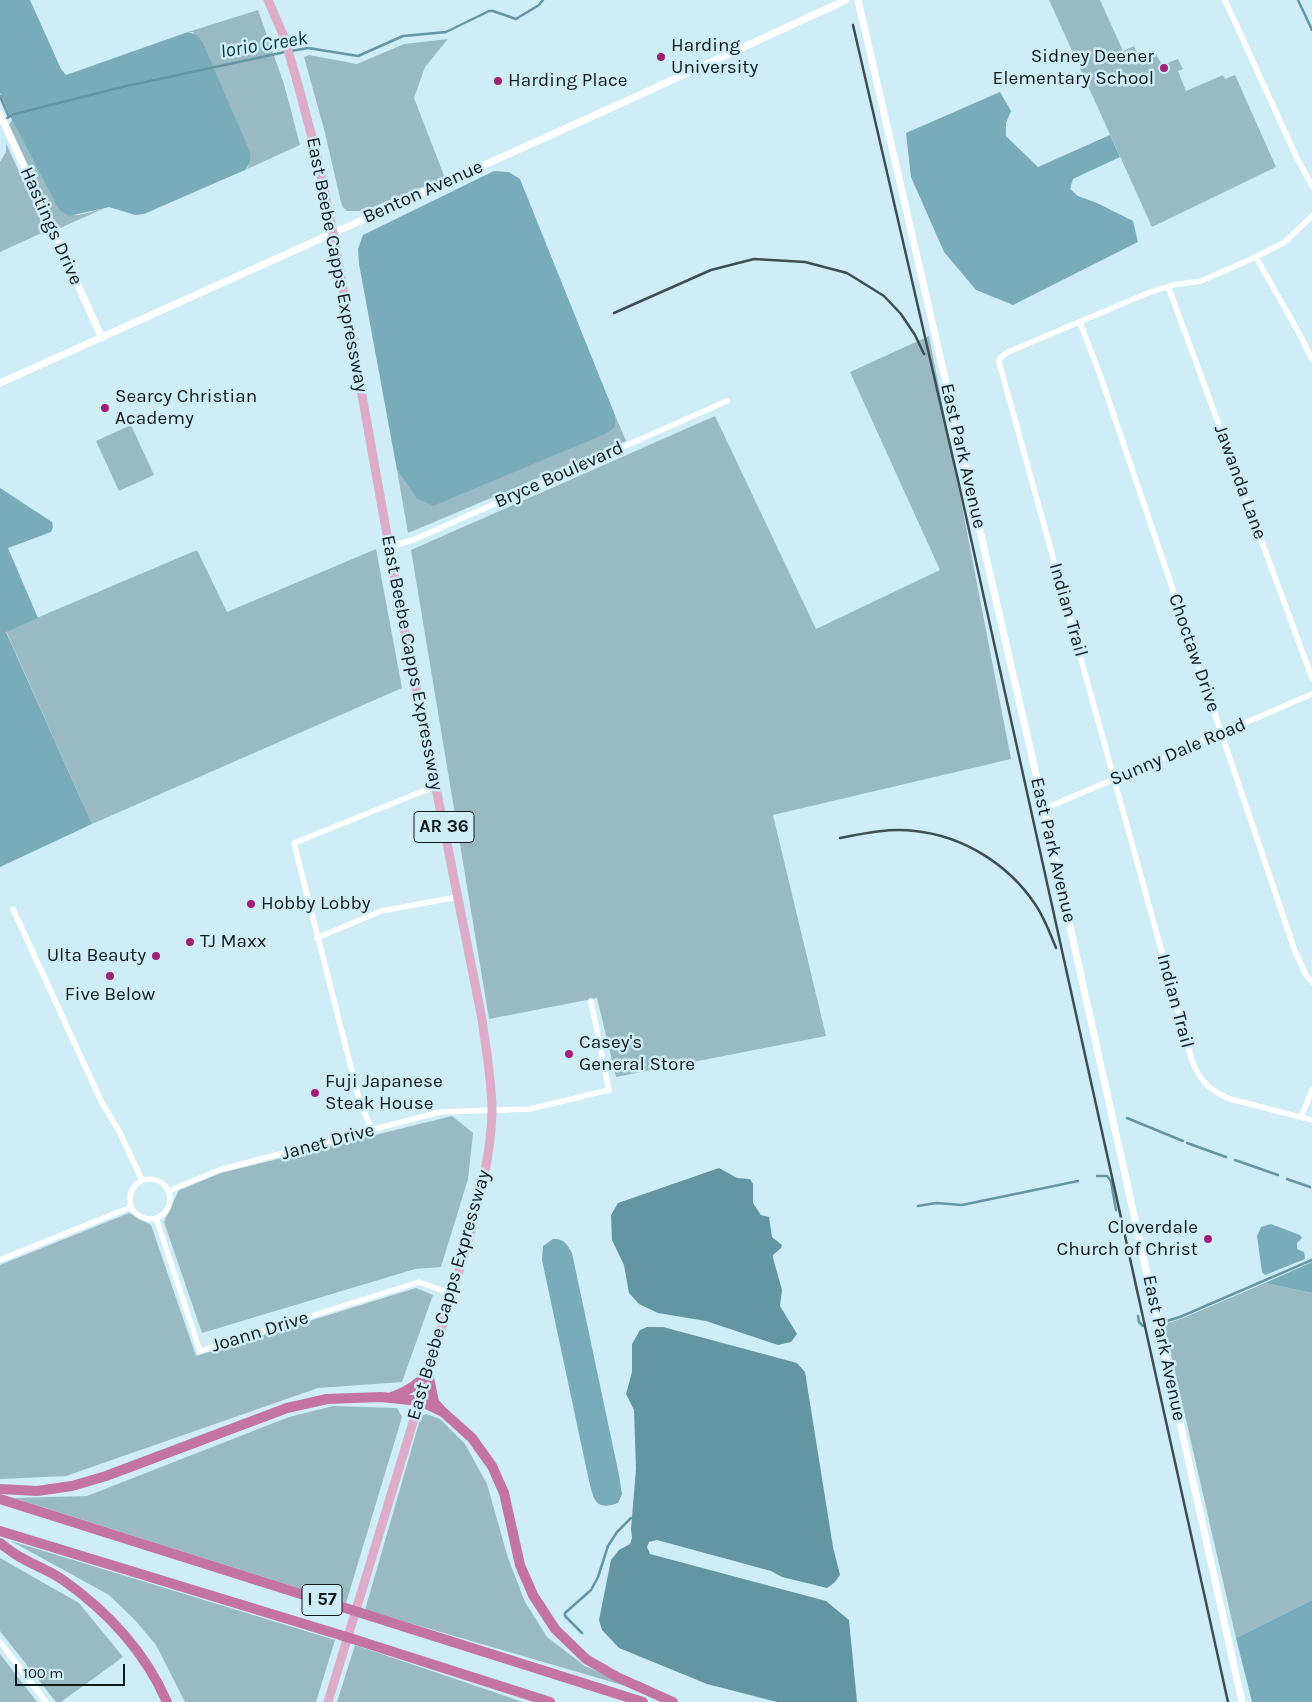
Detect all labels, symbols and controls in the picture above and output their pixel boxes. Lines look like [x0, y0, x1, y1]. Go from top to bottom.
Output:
water label: Iorio Creek [219, 26, 309, 64]
place label: Harding University [671, 35, 758, 79]
place label: Sidney Deener Elementary School [993, 46, 1154, 90]
marker: Harding University [655, 51, 667, 63]
marker: Sidney Deener Elementary School [1158, 62, 1170, 74]
place label: Harding Place [508, 70, 628, 92]
marker: Harding Place [492, 75, 504, 87]
street label: East Beebe Capps Expressway [301, 135, 373, 395]
street label: Benton Avenue [359, 155, 487, 229]
street label: Hastings Drive [15, 163, 87, 289]
street label: East Park Avenue [935, 381, 991, 531]
place label: Searcy Christian Academy [115, 386, 257, 430]
marker: Searcy Christian Academy [99, 402, 111, 414]
street label: Jawanda Lane [1209, 421, 1271, 543]
street label: Bryce Boulevard [491, 436, 627, 514]
street label: East Beebe Capps Expressway [376, 533, 448, 793]
street label: Indian Trail [1044, 560, 1092, 660]
street label: Choctaw Drive [1163, 591, 1225, 715]
street label: Sunny Dale Road [1107, 713, 1249, 791]
street label: East Park Avenue [1025, 775, 1081, 925]
road number: AR 36 [414, 812, 474, 842]
place label: Hobby Lobby [261, 893, 371, 915]
marker: Hobby Lobby [245, 898, 257, 910]
place label: TJ Maxx [200, 931, 266, 953]
marker: TJ Maxx [184, 936, 196, 948]
place label: Ulta Beauty [47, 945, 146, 967]
marker: Ulta Beauty [150, 950, 162, 962]
street label: Indian Trail [1151, 951, 1199, 1051]
marker: Five Below [104, 970, 116, 982]
place label: Five Below [65, 984, 155, 1006]
place label: Casey's General Store [579, 1032, 695, 1076]
marker: Casey's General Store [563, 1048, 575, 1060]
place label: Fuji Japanese Steak House [325, 1071, 443, 1115]
marker: Fuji Japanese Steak House [309, 1087, 321, 1099]
street label: Janet Drive [279, 1119, 377, 1165]
street label: East Beebe Capps Expressway [402, 1167, 496, 1423]
place label: Cloverdale Church of Christ [1057, 1217, 1198, 1261]
marker: Cloverdale Church of Christ [1202, 1233, 1214, 1245]
street label: East Park Avenue [1137, 1273, 1191, 1423]
street label: Joann Drive [209, 1306, 311, 1358]
road number: I 57 [302, 1584, 342, 1616]
scale bar [18, 1654, 128, 1686]
text: 100 m [23, 1664, 63, 1682]

